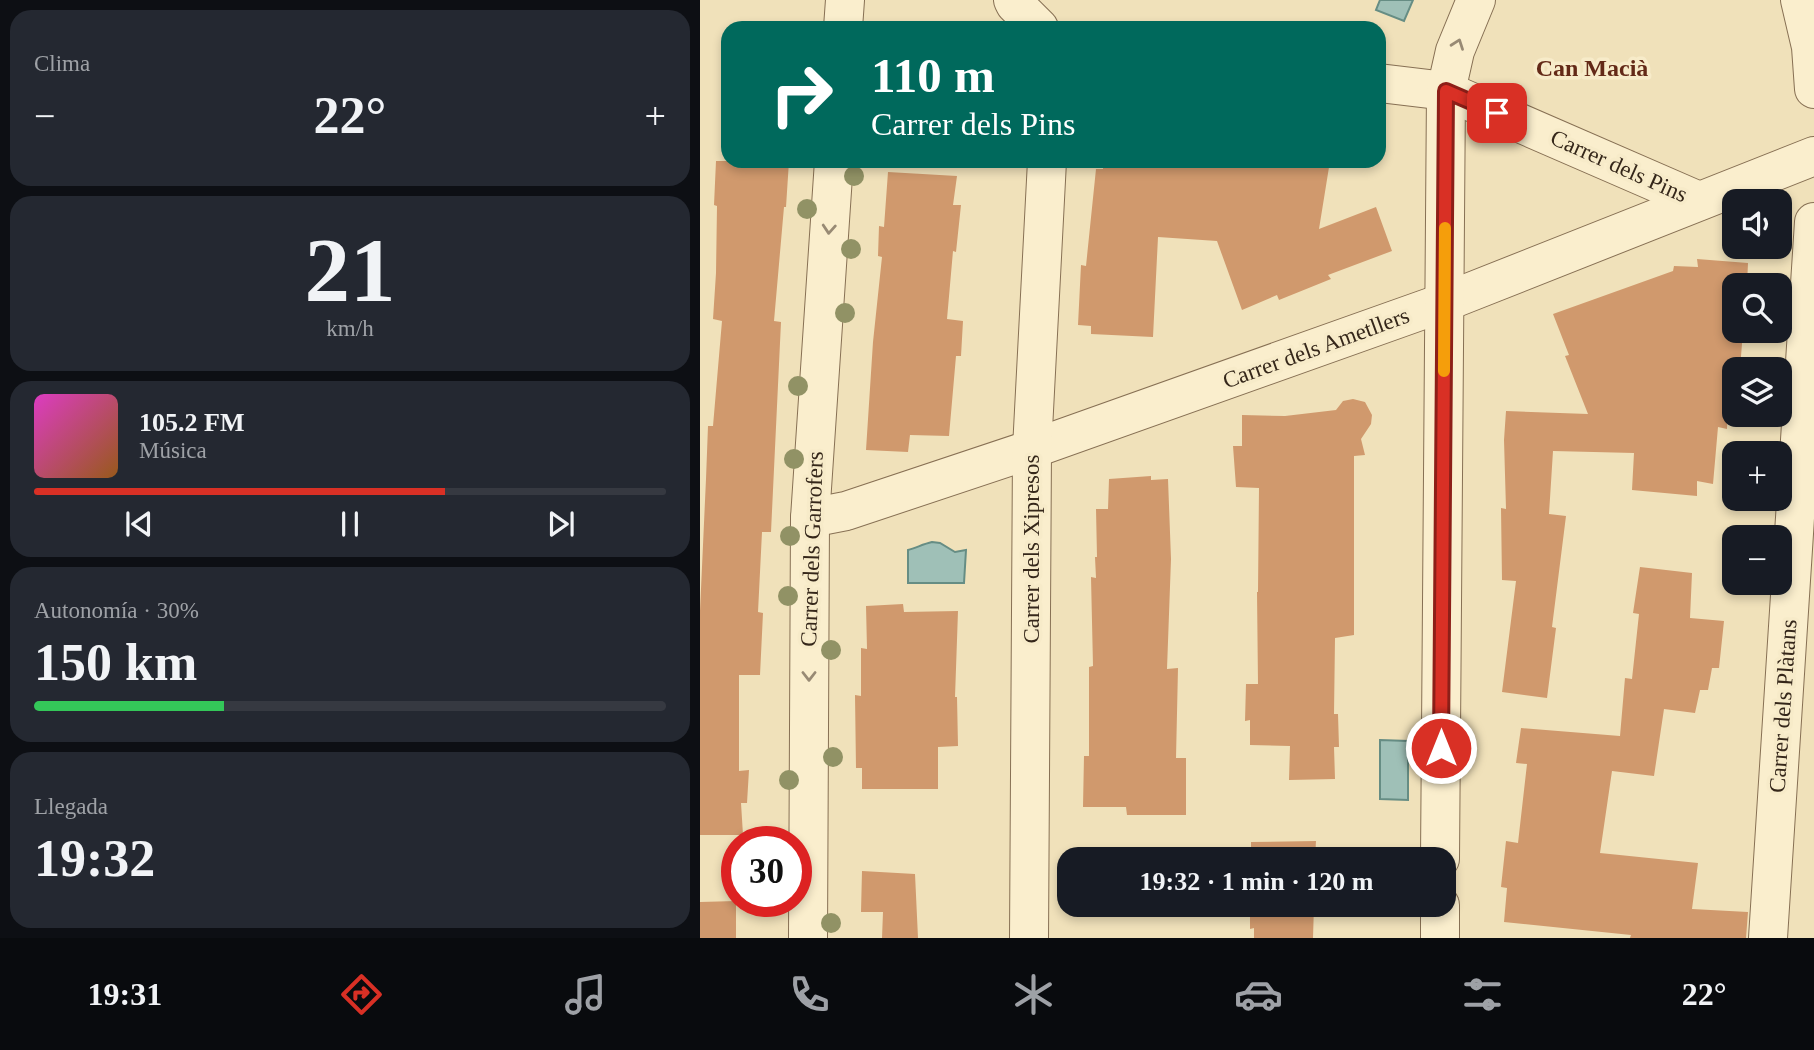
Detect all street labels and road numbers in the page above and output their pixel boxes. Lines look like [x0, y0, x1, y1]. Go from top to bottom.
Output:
street label: Carrer dels Pins [1547, 125, 1691, 207]
street label: Carrer dels Ametllers [1219, 303, 1413, 393]
street label: Carrer dels Garrofers [796, 451, 828, 647]
street label: Carrer dels Xipresos [1019, 454, 1044, 644]
street label: Carrer dels Plàtans [1764, 618, 1802, 794]

